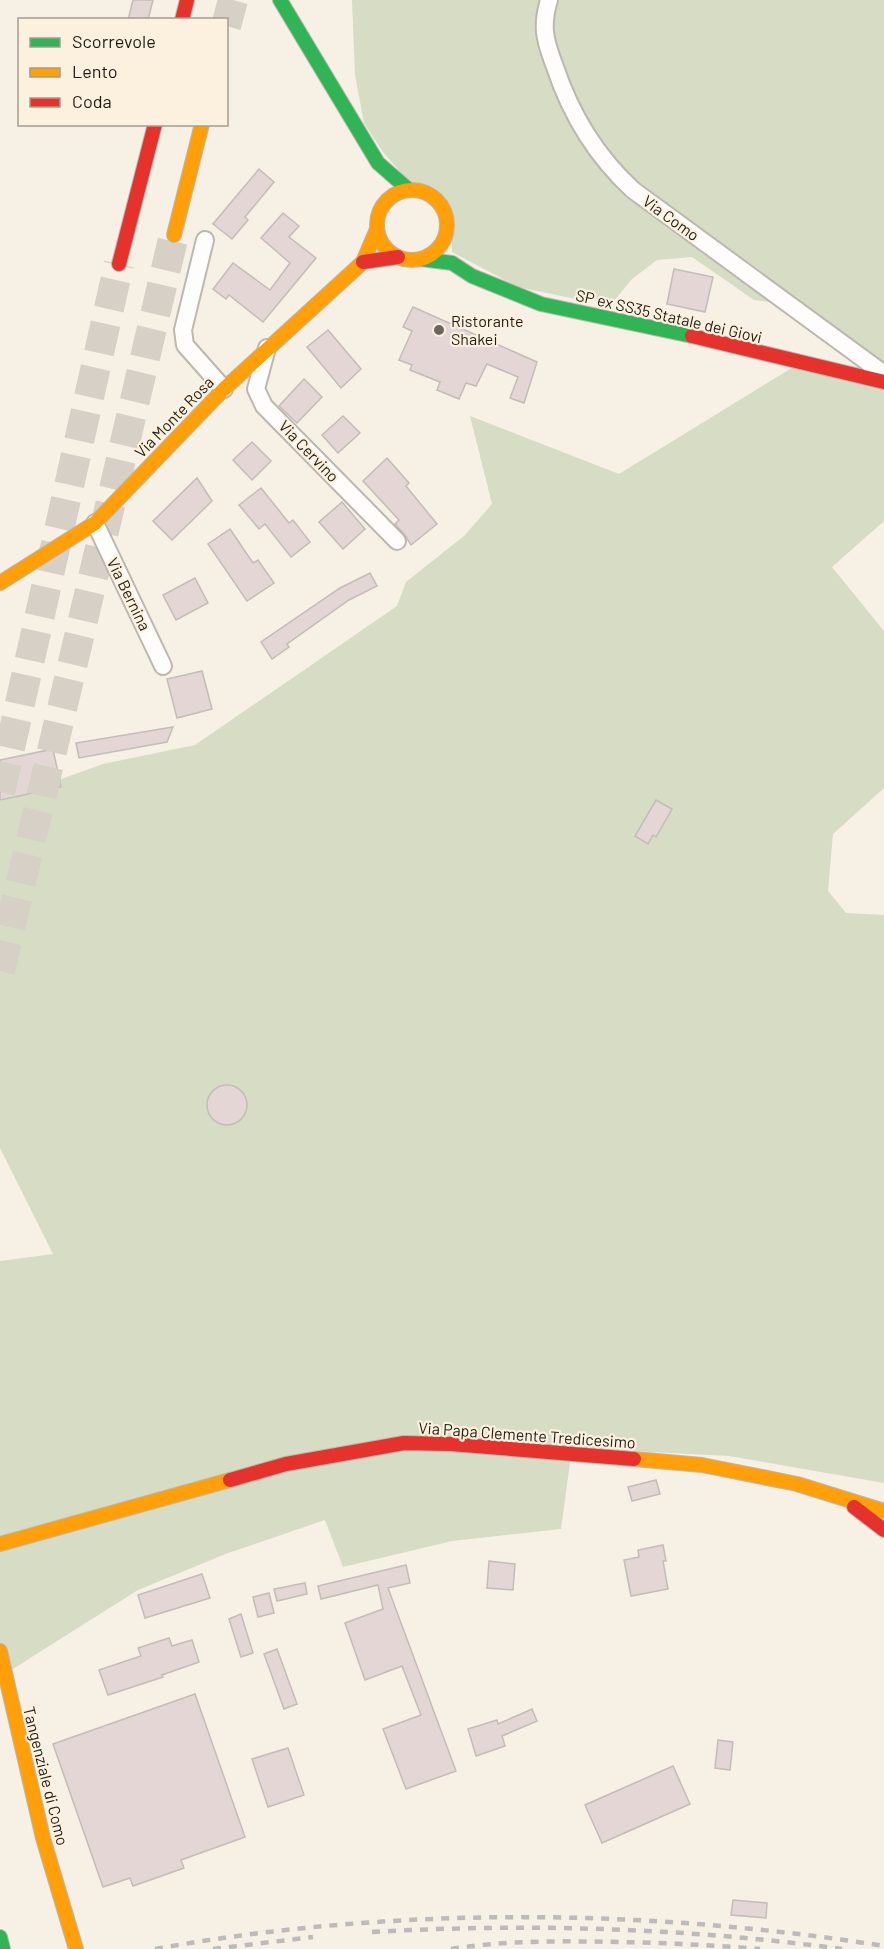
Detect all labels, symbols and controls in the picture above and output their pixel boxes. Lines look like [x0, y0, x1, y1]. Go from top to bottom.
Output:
legend [18, 18, 228, 126]
text: Scorrevole [72, 30, 156, 52]
text: Lento [72, 60, 118, 82]
text: Coda [72, 90, 112, 112]
street label: Via Como [639, 191, 703, 244]
street label: SP ex SS35 Statale dei Giovi [574, 285, 764, 346]
place label: Ristorante Shakei [451, 311, 524, 348]
marker: Ristorante Shakei [432, 323, 446, 337]
street label: Via Monte Rosa [130, 372, 217, 461]
street label: Via Cervino [275, 416, 343, 485]
street label: Via Bernina [104, 554, 155, 633]
street label: Via Papa Clemente Tredicesimo [418, 1417, 636, 1452]
street label: Tangenziale di Como [20, 1704, 73, 1847]

